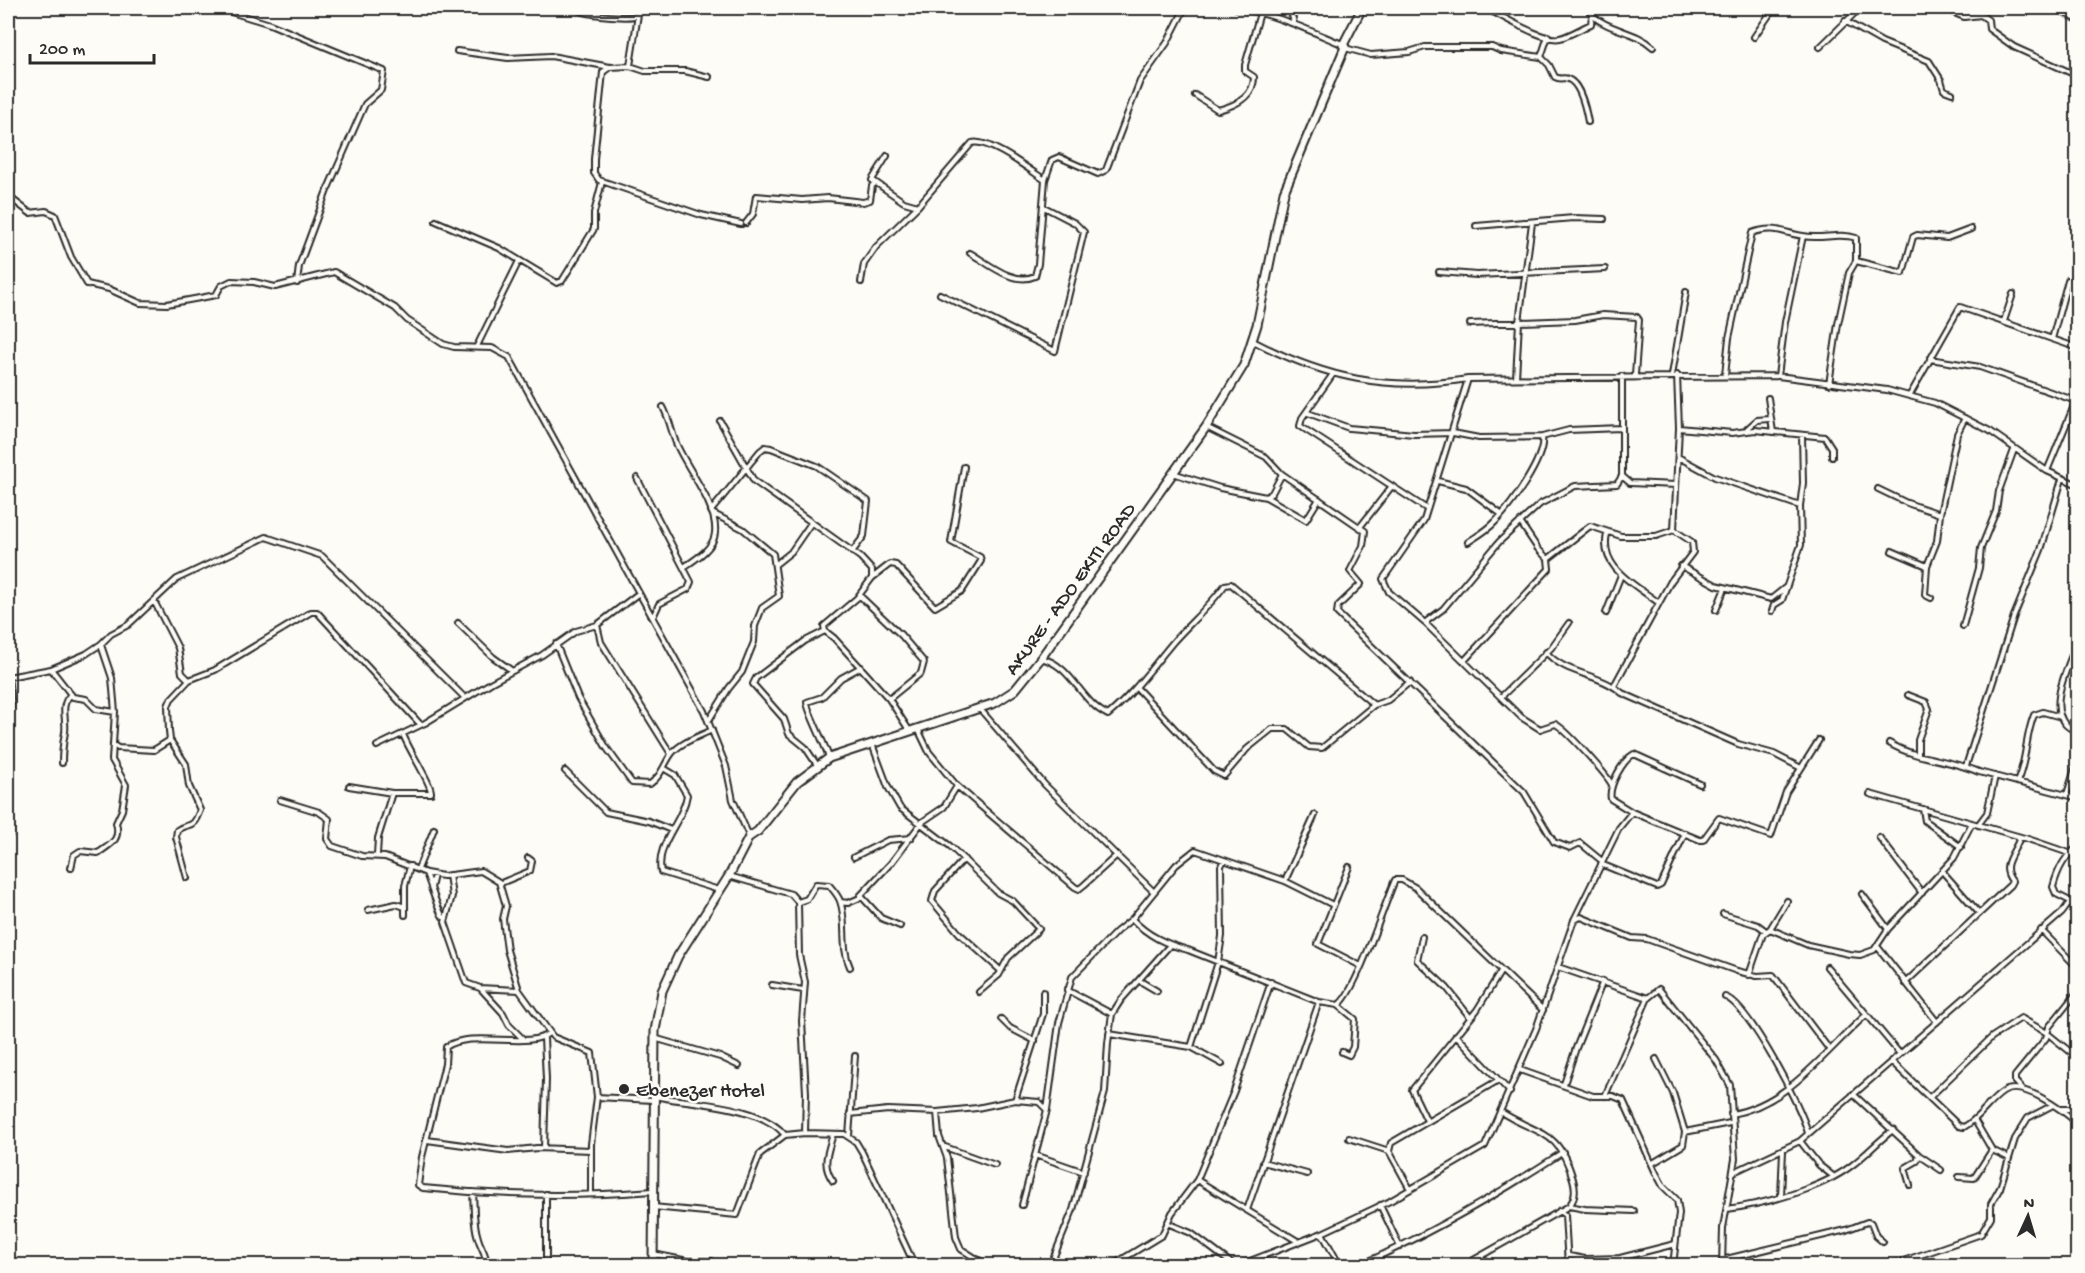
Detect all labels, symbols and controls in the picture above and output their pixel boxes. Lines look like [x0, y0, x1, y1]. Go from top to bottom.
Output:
scale bar [30, 27, 154, 65]
text: 200 m [39, 40, 86, 61]
street label: AKURE - ADO EKITI ROAD [1002, 499, 1143, 681]
place label: Ebenezer Hotel [636, 1081, 765, 1104]
marker: Ebenezer Hotel [617, 1082, 631, 1096]
north arrow [1998, 1186, 2058, 1246]
text: N [2023, 1195, 2035, 1214]

